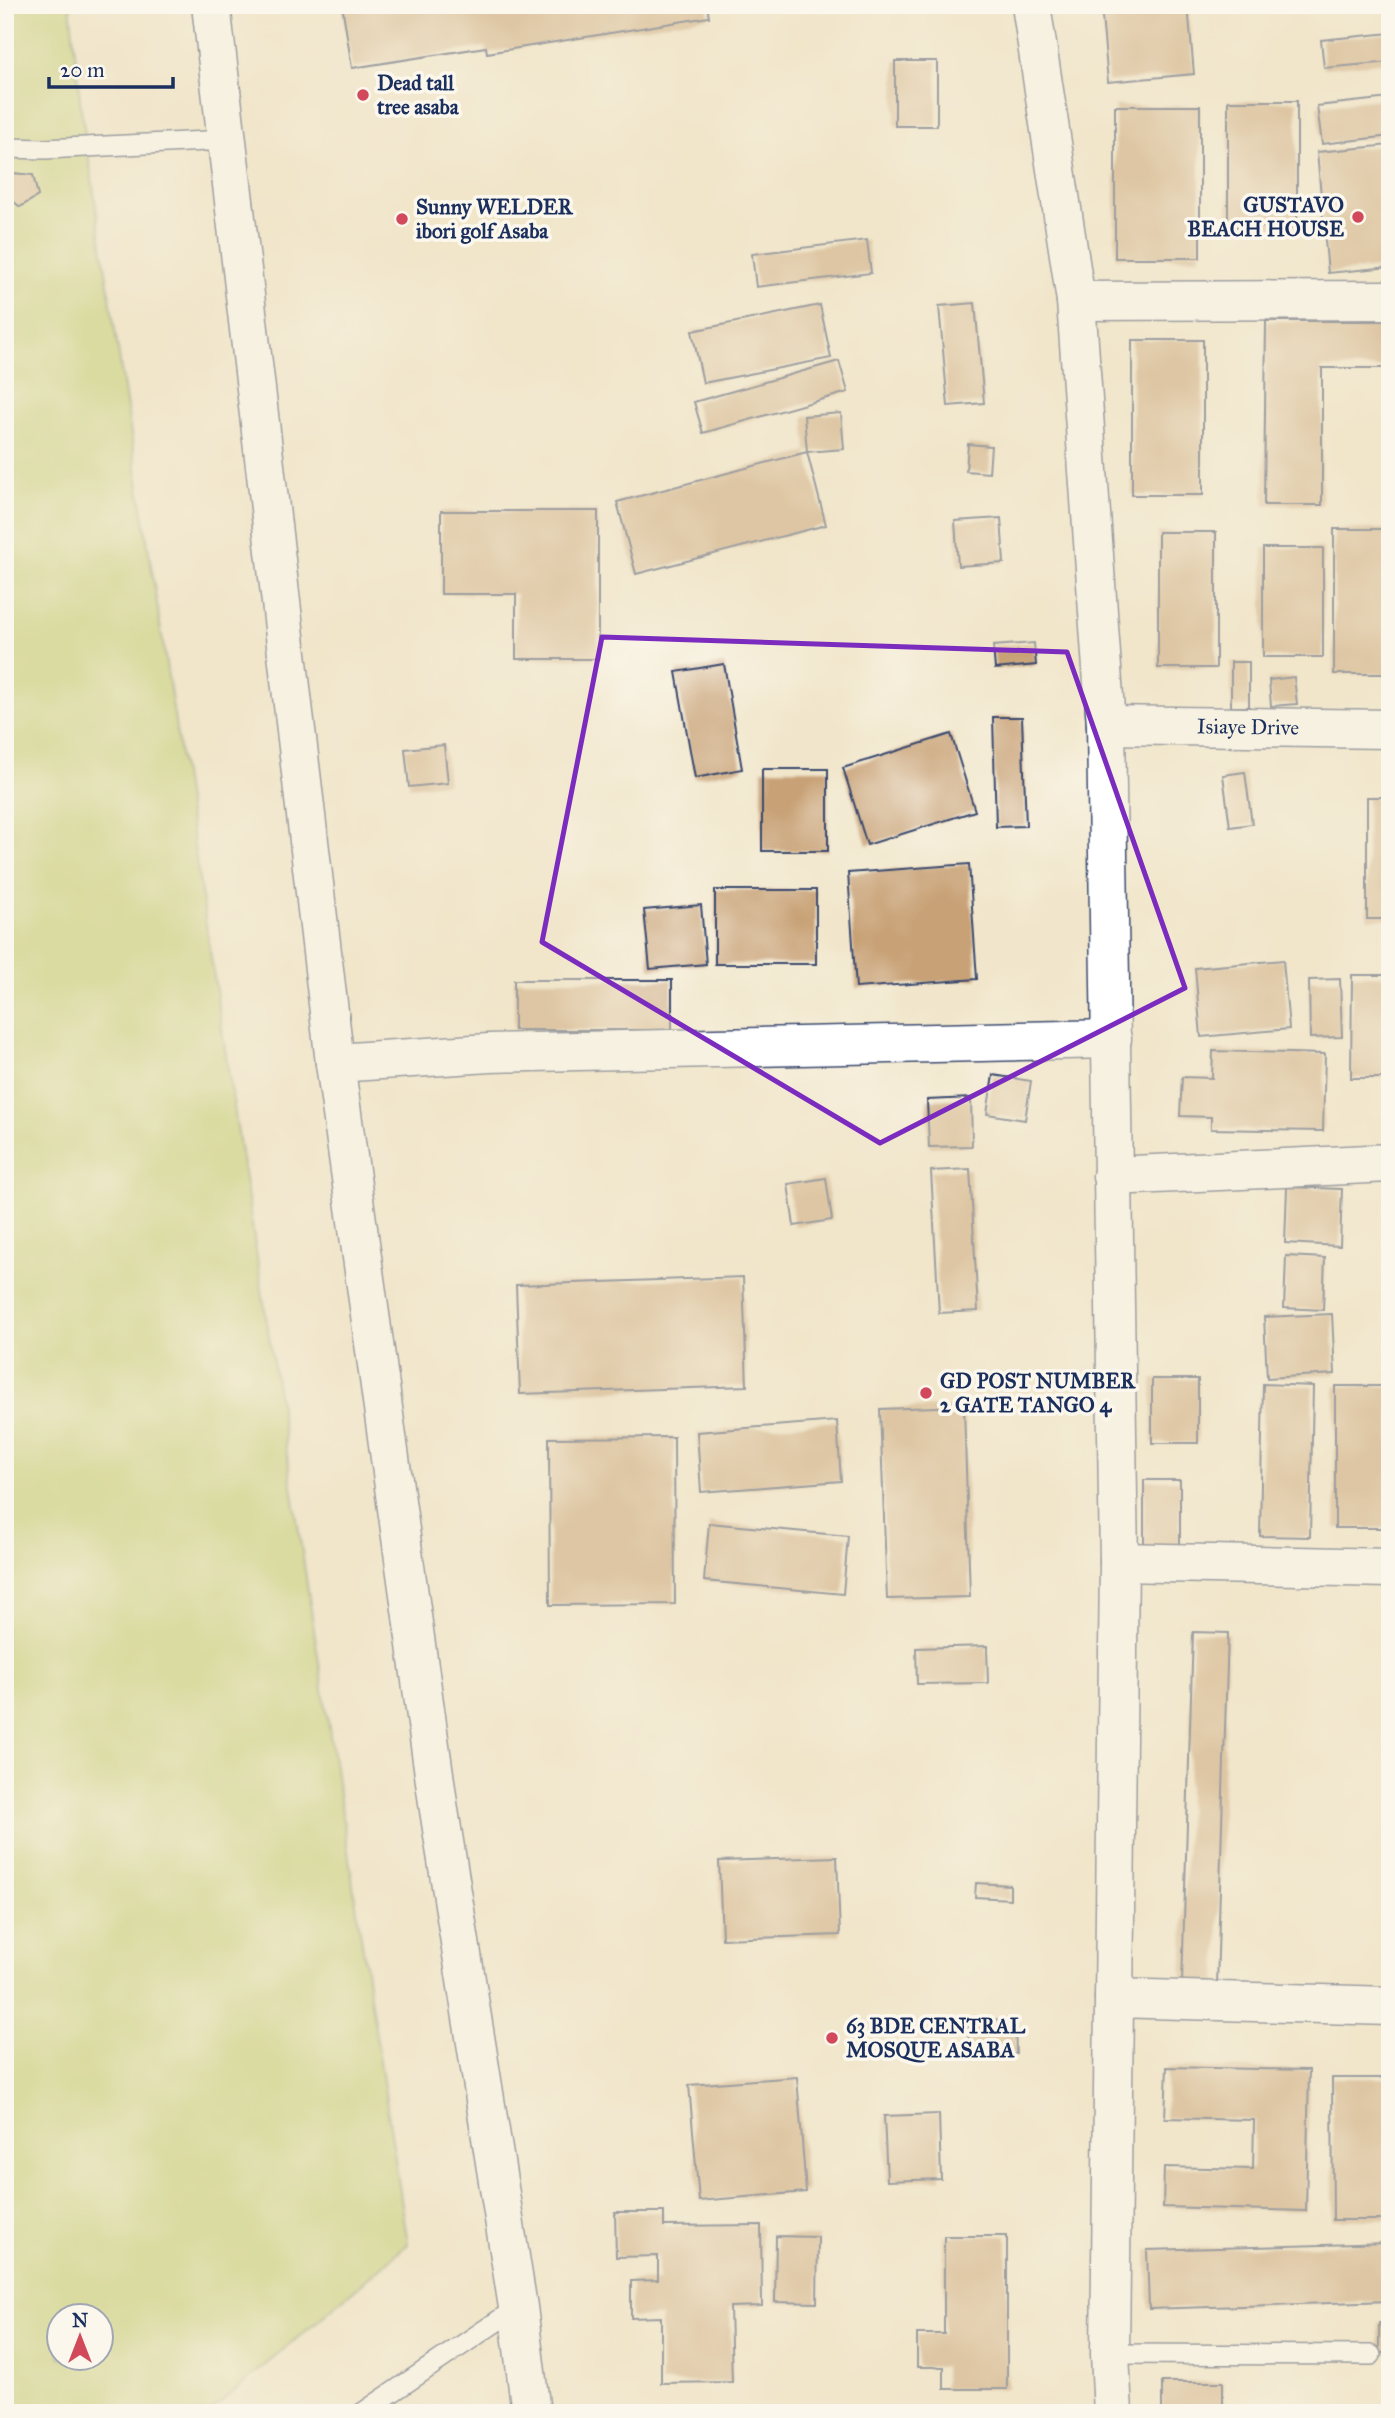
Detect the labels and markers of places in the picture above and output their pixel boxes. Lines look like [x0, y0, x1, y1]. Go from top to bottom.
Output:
place label: Dead tall tree asaba [376, 70, 460, 120]
marker: Dead tall tree asaba [355, 87, 371, 103]
place label: GUSTAVO BEACH HOUSE [1187, 192, 1344, 242]
place label: Sunny WELDER ibori golf Asaba [416, 194, 574, 244]
marker: GUSTAVO BEACH HOUSE [1350, 209, 1366, 225]
marker: Sunny WELDER ibori golf Asaba [394, 211, 410, 227]
place label: GD POST NUMBER 2 GATE TANGO 4 [940, 1368, 1136, 1418]
marker: GD POST NUMBER 2 GATE TANGO 4 [918, 1385, 934, 1401]
place label: 63 BDE CENTRAL MOSQUE ASABA [846, 2013, 1026, 2063]
marker: 63 BDE CENTRAL MOSQUE ASABA [824, 2030, 840, 2046]

